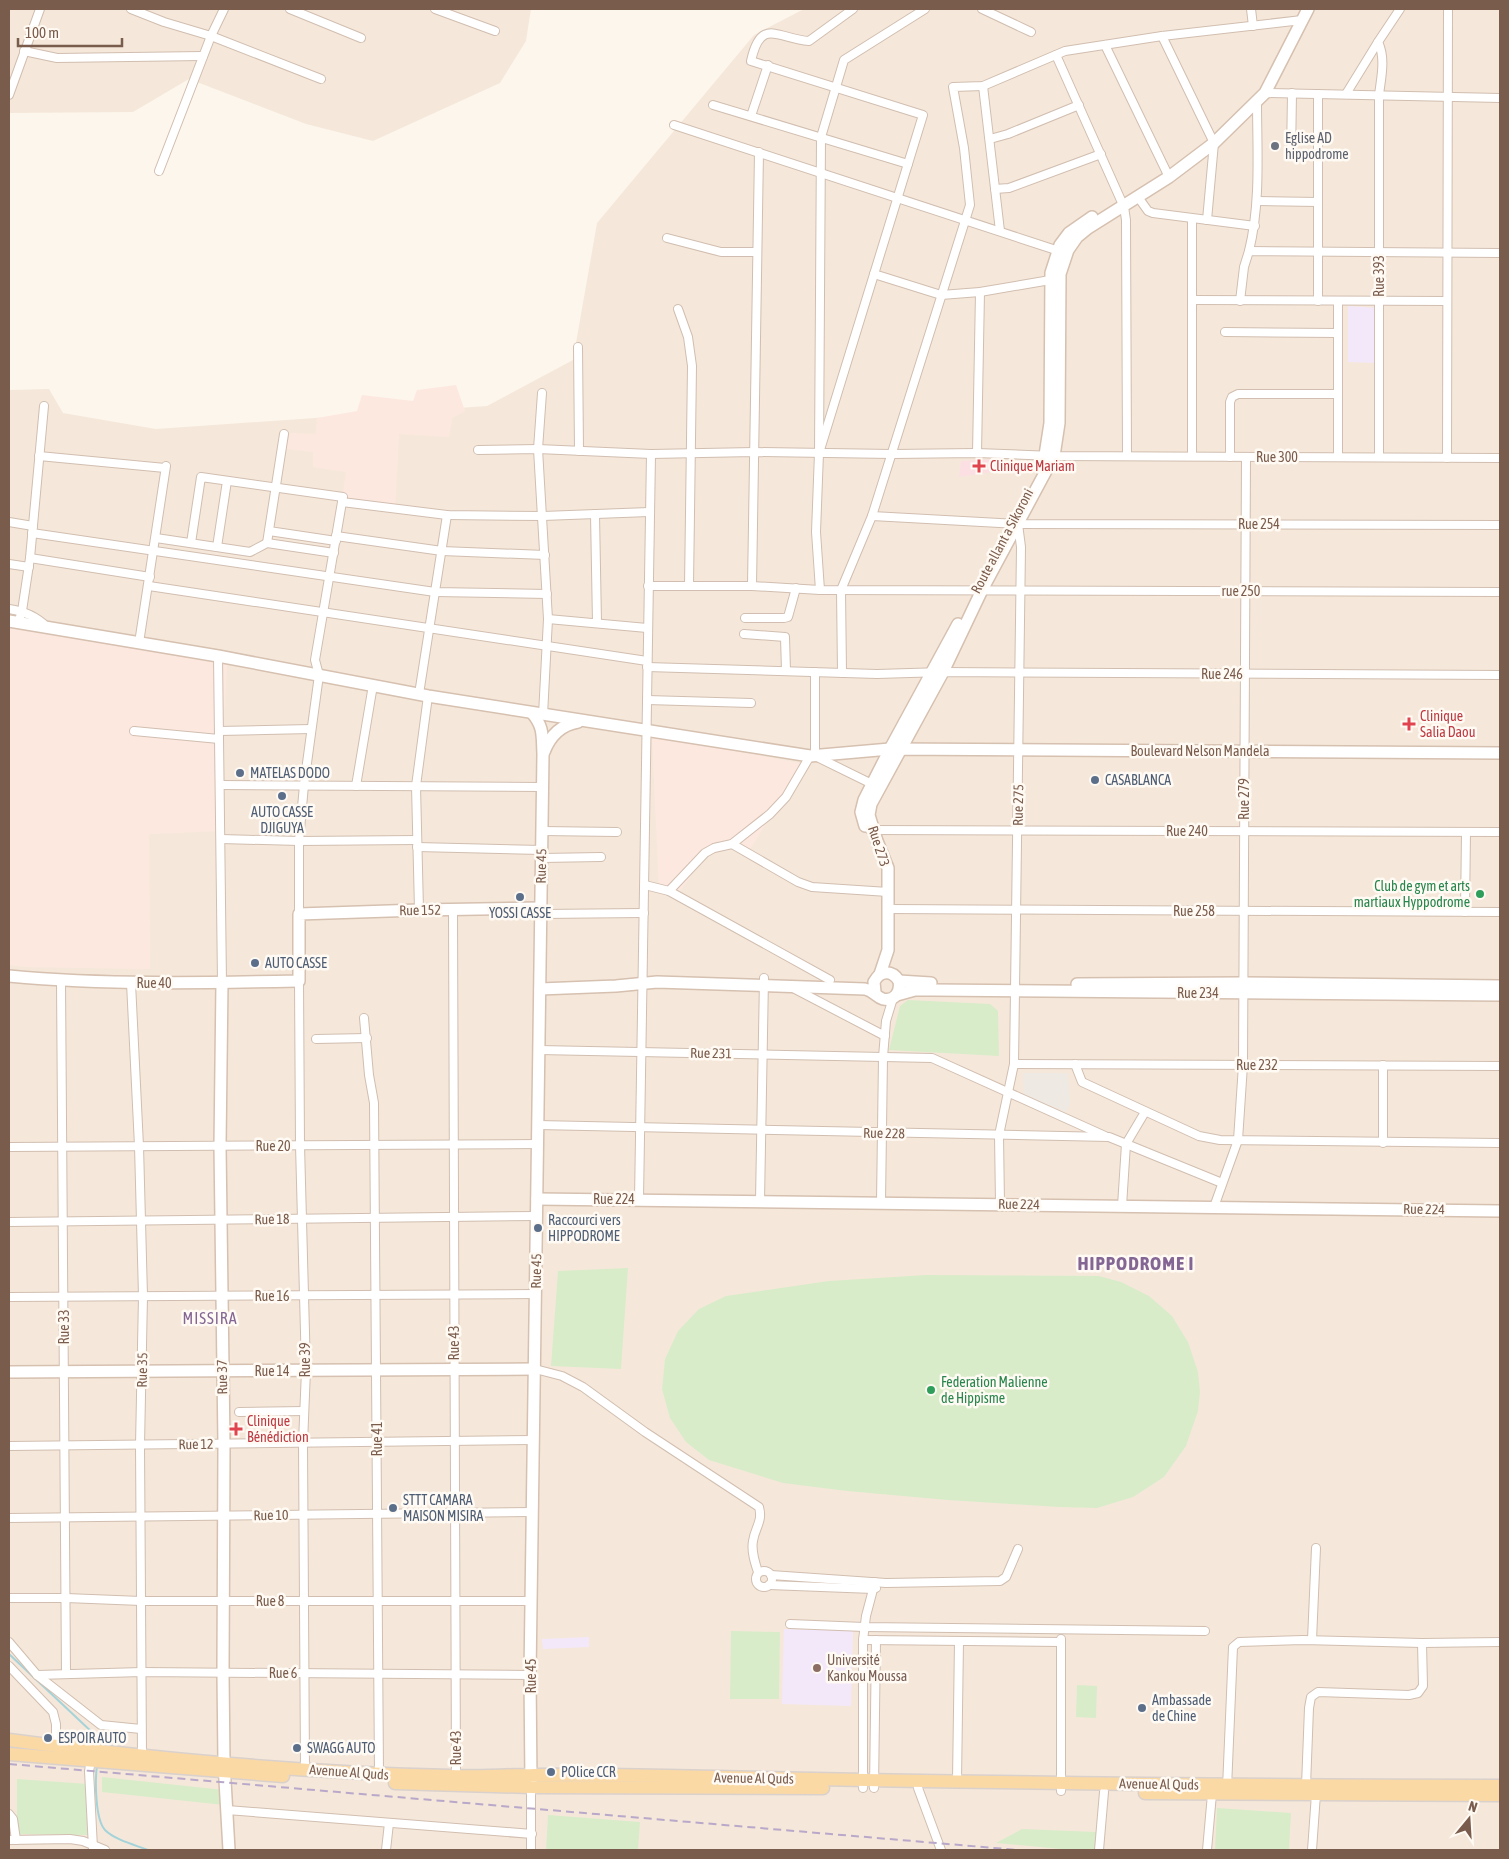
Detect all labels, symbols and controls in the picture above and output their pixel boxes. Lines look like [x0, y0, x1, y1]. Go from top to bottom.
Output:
scale bar [18, 15, 121, 47]
text: 100 m [25, 24, 59, 41]
place label: Eglise AD hippodrome [1285, 130, 1349, 162]
marker: Eglise AD hippodrome [1269, 140, 1281, 152]
street label: Rue 393 [1371, 255, 1387, 297]
street label: Rue 300 [1256, 449, 1298, 465]
place label: Clinique Mariam [990, 458, 1075, 474]
marker: Clinique Mariam [972, 459, 986, 473]
street label: Route allant a Sikoroni [968, 486, 1036, 596]
street label: Rue 254 [1238, 516, 1280, 532]
street label: rue 250 [1222, 583, 1261, 599]
street label: Rue 246 [1201, 666, 1243, 682]
place label: Clinique Salia Daou [1420, 708, 1475, 740]
marker: Clinique Salia Daou [1402, 717, 1416, 731]
street label: Boulevard Nelson Mandela [1130, 743, 1270, 759]
place label: MATELAS DODO [250, 765, 330, 781]
marker: MATELAS DODO [234, 767, 246, 779]
place label: CASABLANCA [1105, 772, 1171, 788]
marker: CASABLANCA [1089, 774, 1101, 786]
street label: Rue 279 [1236, 778, 1252, 820]
street label: Rue 275 [1010, 784, 1026, 826]
marker: AUTO CASSE DJIGUYA [276, 790, 288, 802]
place label: AUTO CASSE DJIGUYA [251, 804, 313, 836]
street label: Rue 240 [1166, 823, 1208, 839]
street label: Rue 273 [865, 824, 893, 868]
street label: Rue 45 [533, 848, 549, 884]
place label: Club de gym et arts martiaux Hyppodrome [1354, 878, 1470, 910]
marker: Club de gym et arts martiaux Hyppodrome [1474, 888, 1486, 900]
marker: YOSSI CASSE [514, 891, 526, 903]
street label: Rue 152 [399, 902, 441, 918]
street label: Rue 258 [1173, 903, 1215, 919]
place label: YOSSI CASSE [489, 905, 551, 921]
place label: AUTO CASSE [265, 955, 327, 971]
marker: AUTO CASSE [249, 957, 261, 969]
street label: Rue 40 [136, 975, 172, 991]
street label: Rue 234 [1177, 985, 1219, 1001]
street label: Rue 231 [690, 1045, 732, 1061]
street label: Rue 232 [1236, 1057, 1278, 1073]
street label: Rue 228 [863, 1125, 905, 1141]
street label: Rue 20 [255, 1138, 291, 1154]
street label: Rue 224 [593, 1191, 635, 1207]
street label: Rue 224 [998, 1196, 1040, 1212]
street label: Rue 224 [1403, 1201, 1445, 1217]
street label: Rue 18 [254, 1211, 290, 1227]
place label: Raccourci vers HIPPODROME [548, 1212, 621, 1244]
marker: Raccourci vers HIPPODROME [532, 1222, 544, 1234]
district label: HIPPODROME I [1078, 1252, 1194, 1274]
street label: Rue 45 [528, 1253, 544, 1289]
street label: Rue 16 [254, 1288, 290, 1304]
street label: Rue 33 [56, 1309, 72, 1345]
district label: MISSIRA [182, 1309, 238, 1327]
street label: Rue 43 [446, 1325, 462, 1361]
street label: Rue 39 [297, 1342, 313, 1378]
street label: Rue 35 [134, 1352, 150, 1388]
street label: Rue 37 [214, 1359, 230, 1395]
street label: Rue 14 [254, 1363, 290, 1379]
place label: Federation Malienne de Hippisme [941, 1374, 1048, 1406]
marker: Federation Malienne de Hippisme [925, 1384, 937, 1396]
place label: Clinique Bénédiction [247, 1413, 309, 1445]
street label: Rue 41 [369, 1421, 385, 1457]
marker: Clinique Bénédiction [229, 1422, 243, 1436]
street label: Rue 12 [178, 1436, 214, 1452]
place label: STTT CAMARA MAISON MISIRA [403, 1492, 483, 1524]
marker: STTT CAMARA MAISON MISIRA [387, 1502, 399, 1514]
street label: Rue 10 [253, 1507, 289, 1523]
street label: Rue 8 [256, 1593, 285, 1609]
place label: Université Kankou Moussa [827, 1652, 907, 1684]
street label: Rue 45 [523, 1658, 539, 1694]
marker: Université Kankou Moussa [811, 1662, 823, 1674]
street label: Rue 6 [269, 1665, 298, 1681]
place label: Ambassade de Chine [1152, 1692, 1211, 1724]
marker: Ambassade de Chine [1136, 1702, 1148, 1714]
place label: ESPOIR AUTO [58, 1730, 127, 1746]
street label: Rue 43 [448, 1730, 464, 1766]
marker: ESPOIR AUTO [42, 1732, 54, 1744]
place label: SWAGG AUTO [307, 1740, 376, 1756]
marker: SWAGG AUTO [291, 1742, 303, 1754]
street label: Avenue Al Quds [309, 1761, 389, 1783]
place label: POlice CCR [561, 1764, 616, 1780]
marker: POlice CCR [545, 1766, 557, 1778]
street label: Avenue Al Quds [714, 1769, 794, 1787]
street label: Avenue Al Quds [1119, 1775, 1199, 1793]
north arrow [1444, 1794, 1494, 1844]
text: N [1467, 1798, 1479, 1816]

